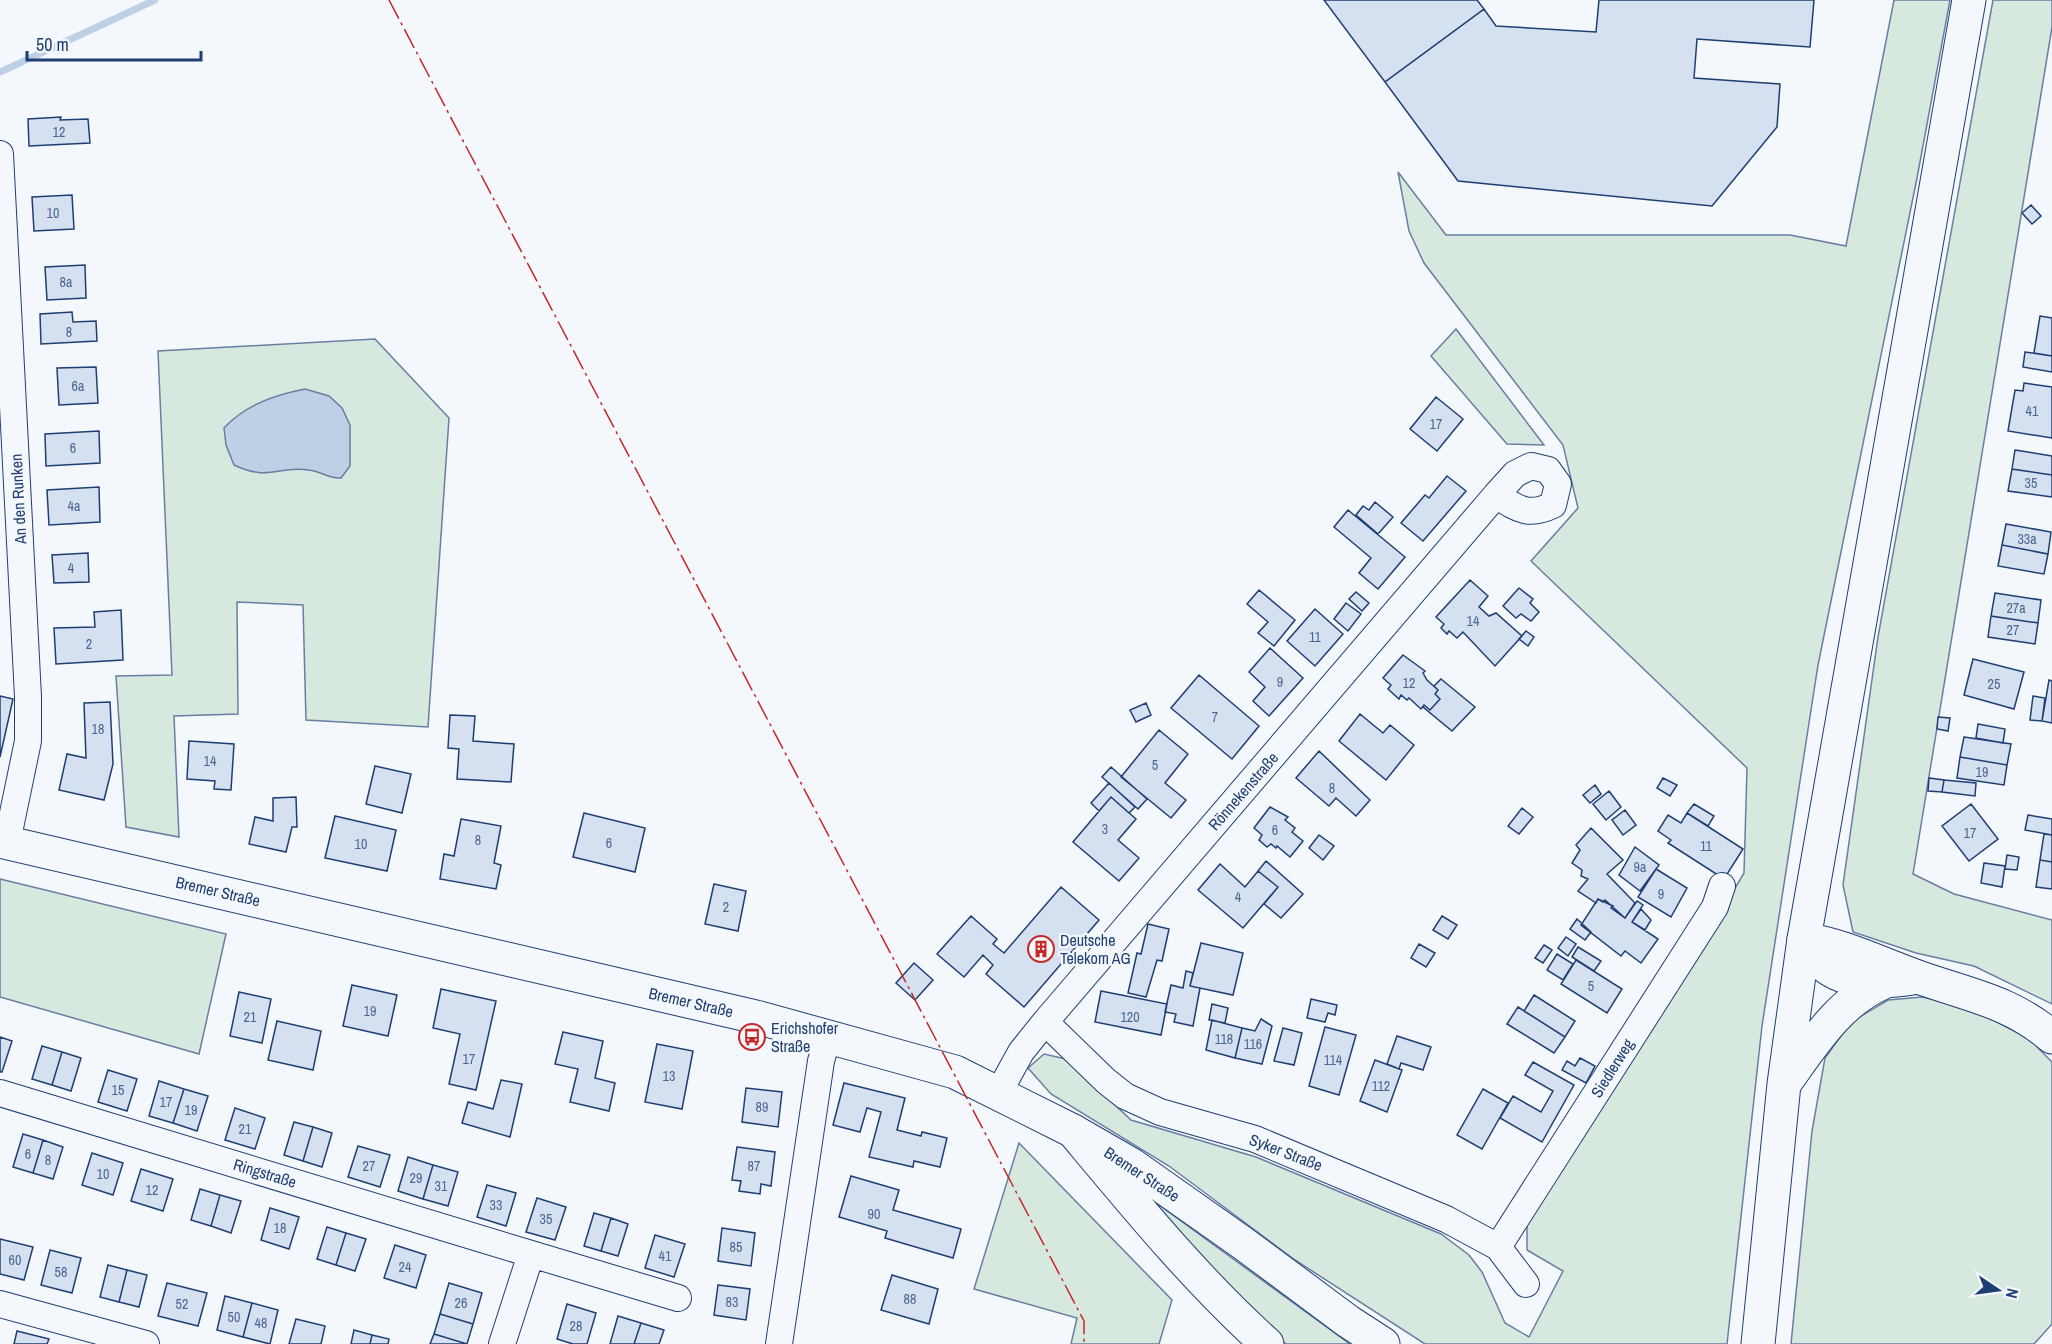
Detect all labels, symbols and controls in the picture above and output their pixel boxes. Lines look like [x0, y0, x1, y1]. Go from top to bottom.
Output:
scale bar [27, 24, 201, 62]
text: 50 m [36, 32, 69, 57]
house number: 12 [53, 123, 65, 141]
house number: 10 [47, 204, 59, 222]
house number: 8a [60, 273, 73, 291]
house number: 8 [66, 323, 72, 341]
house number: 6a [72, 377, 85, 395]
house number: 41 [2026, 402, 2039, 420]
house number: 17 [1430, 415, 1442, 433]
house number: 6 [70, 439, 76, 457]
street label: An den Runken [5, 453, 31, 546]
house number: 35 [2025, 474, 2037, 492]
house number: 4a [68, 497, 81, 515]
house number: 33a [2017, 530, 2037, 548]
house number: 4 [68, 559, 75, 577]
house number: 27a [2006, 599, 2026, 617]
house number: 14 [1467, 612, 1480, 630]
house number: 27 [2007, 621, 2019, 639]
house number: 11 [1309, 628, 1322, 646]
house number: 2 [86, 635, 92, 653]
house number: 9 [1277, 673, 1283, 691]
house number: 12 [1403, 674, 1415, 692]
house number: 25 [1988, 675, 2000, 693]
house number: 7 [1212, 708, 1218, 726]
house number: 18 [92, 720, 104, 738]
street label: Rönnekenstraße [1203, 747, 1283, 835]
house number: 14 [204, 752, 217, 770]
house number: 5 [1152, 756, 1158, 774]
house number: 19 [1976, 763, 1988, 781]
house number: 8 [1329, 779, 1335, 797]
house number: 3 [1102, 820, 1108, 838]
house number: 6 [1272, 821, 1278, 839]
house number: 17 [1964, 824, 1976, 842]
house number: 8 [475, 831, 481, 849]
house number: 6 [606, 834, 612, 852]
house number: 10 [355, 835, 367, 853]
house number: 11 [1700, 837, 1713, 855]
house number: 9a [1634, 858, 1647, 876]
street label: Bremer Straße [174, 871, 262, 911]
house number: 9 [1658, 885, 1664, 903]
house number: 4 [1235, 888, 1242, 906]
house number: 2 [723, 898, 729, 916]
place label: Deutsche Telekom AG [1060, 929, 1131, 969]
building icon: Deutsche Telekom AG [1026, 934, 1056, 964]
house number: 5 [1588, 977, 1594, 995]
street label: Bremer Straße [647, 982, 735, 1022]
house number: 19 [364, 1002, 376, 1020]
house number: 21 [244, 1008, 257, 1026]
house number: 120 [1120, 1008, 1140, 1026]
place label: Erichshofer Straße [771, 1017, 839, 1057]
bus stop icon: Erichshofer Straße [737, 1022, 767, 1052]
house number: 118 [1215, 1030, 1233, 1048]
street label: Siedlerweg [1585, 1034, 1639, 1102]
house number: 116 [1244, 1035, 1262, 1053]
house number: 17 [463, 1050, 475, 1068]
house number: 114 [1324, 1051, 1343, 1069]
house number: 13 [663, 1067, 675, 1085]
house number: 112 [1372, 1077, 1390, 1095]
house number: 15 [112, 1081, 124, 1099]
house number: 17 [160, 1093, 172, 1111]
house number: 89 [756, 1098, 768, 1116]
house number: 19 [185, 1101, 197, 1119]
house number: 21 [239, 1120, 252, 1138]
street label: Syker Straße [1246, 1128, 1326, 1176]
street label: Bremer Straße [1100, 1141, 1184, 1207]
house number: 6 [25, 1145, 31, 1163]
house number: 8 [45, 1151, 51, 1169]
street label: Ringstraße [231, 1153, 299, 1193]
house number: 27 [363, 1157, 375, 1175]
house number: 87 [748, 1157, 760, 1175]
house number: 10 [97, 1165, 109, 1183]
house number: 29 [410, 1169, 422, 1187]
house number: 31 [435, 1177, 448, 1195]
house number: 12 [146, 1181, 158, 1199]
house number: 33 [490, 1196, 502, 1214]
house number: 90 [868, 1205, 880, 1223]
house number: 35 [540, 1210, 552, 1228]
house number: 18 [274, 1219, 286, 1237]
house number: 85 [730, 1238, 742, 1256]
house number: 41 [659, 1247, 672, 1265]
house number: 60 [9, 1251, 21, 1269]
house number: 24 [399, 1258, 412, 1276]
north arrow [1968, 1260, 2028, 1320]
house number: 58 [55, 1263, 67, 1281]
text: N [2001, 1286, 2024, 1300]
house number: 88 [904, 1290, 916, 1308]
house number: 83 [726, 1293, 738, 1311]
house number: 26 [455, 1294, 467, 1312]
house number: 52 [176, 1295, 188, 1313]
house number: 50 [228, 1308, 240, 1326]
house number: 48 [255, 1314, 267, 1332]
house number: 28 [570, 1317, 582, 1335]

